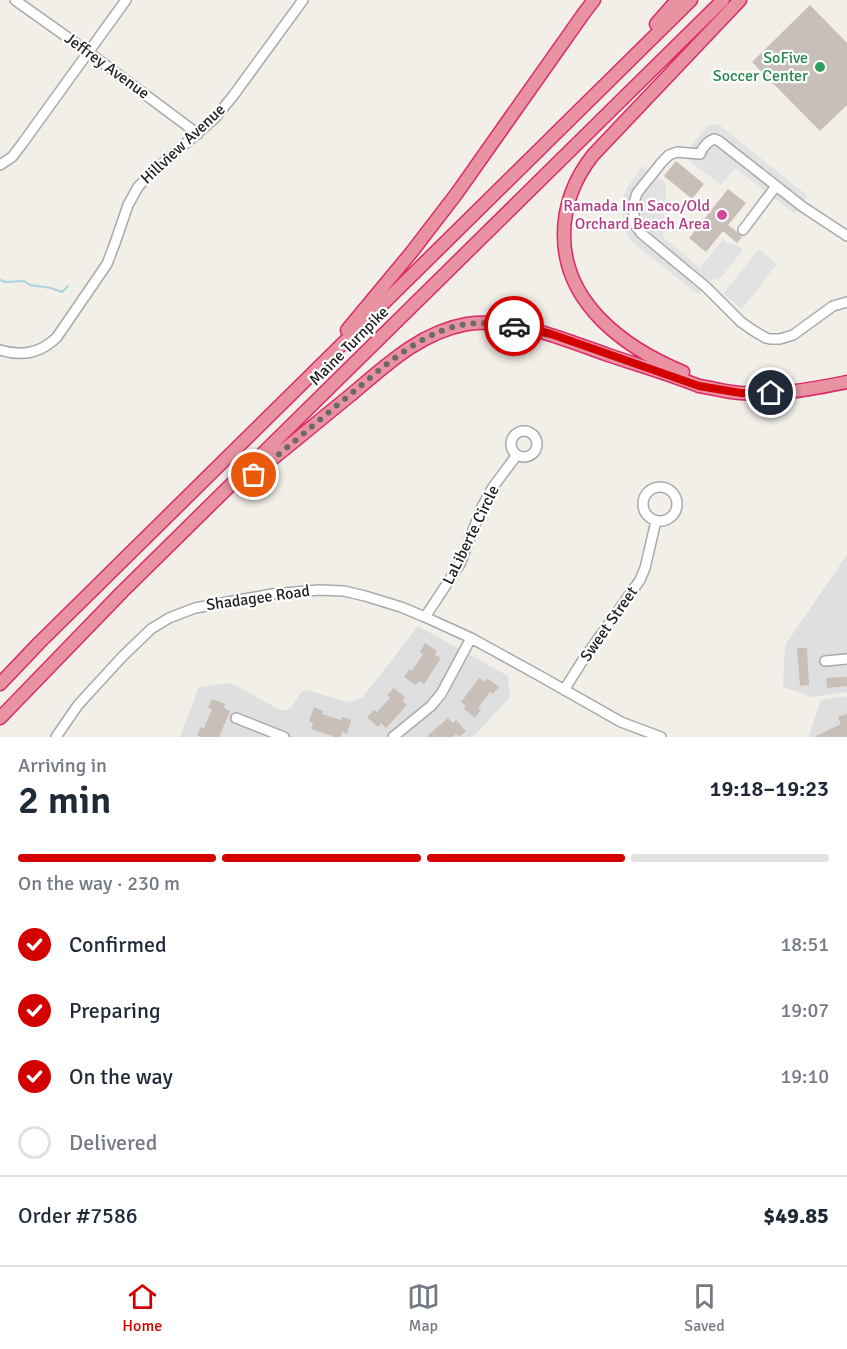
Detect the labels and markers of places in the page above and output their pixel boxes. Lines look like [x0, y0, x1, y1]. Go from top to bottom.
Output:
place label: SoFive Soccer Center [713, 48, 808, 86]
marker: SoFive Soccer Center [813, 60, 827, 74]
place label: Ramada Inn Saco/Old Orchard Beach Area [563, 196, 710, 234]
marker: Ramada Inn Saco/Old Orchard Beach Area [715, 208, 729, 222]
pin [745, 367, 796, 418]
pin [228, 449, 279, 500]

